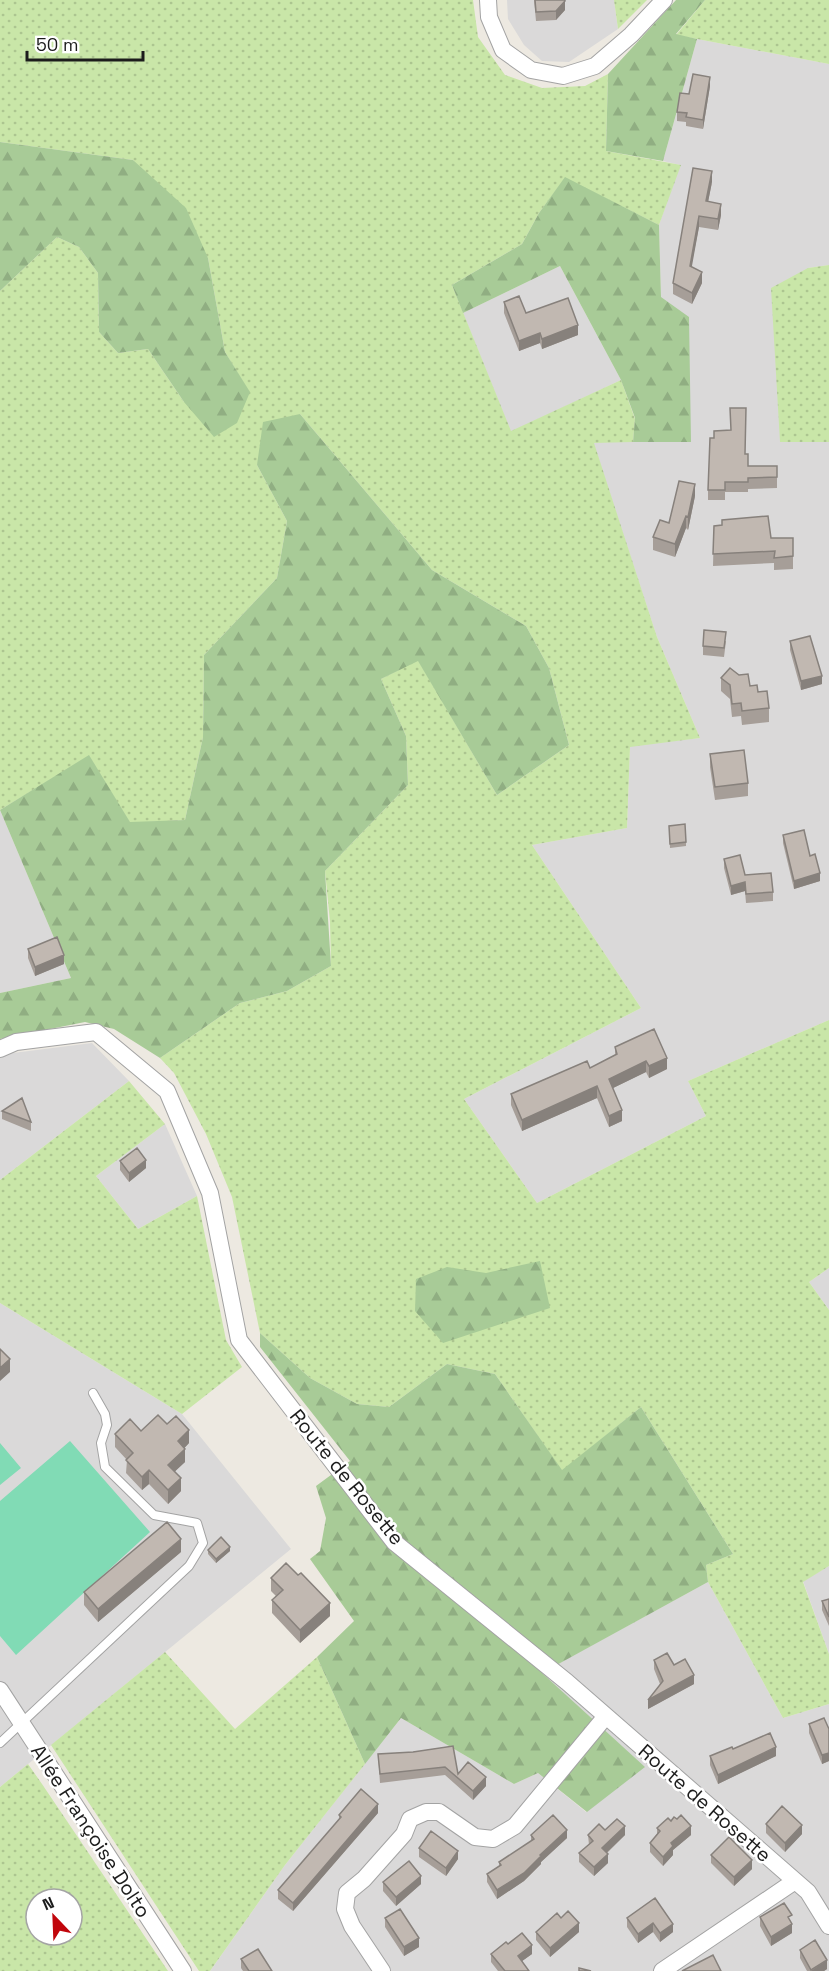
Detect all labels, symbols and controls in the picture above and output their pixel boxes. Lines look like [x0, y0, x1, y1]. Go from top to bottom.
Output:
scale bar [27, 24, 142, 62]
text: 50 m [36, 33, 78, 56]
street label: Route de Rosette [284, 1404, 410, 1550]
street label: Route de Rosette [633, 1738, 777, 1868]
street label: Allée Françoise Dolto [25, 1739, 157, 1923]
north arrow [24, 1887, 84, 1947]
text: N [39, 1892, 57, 1915]

